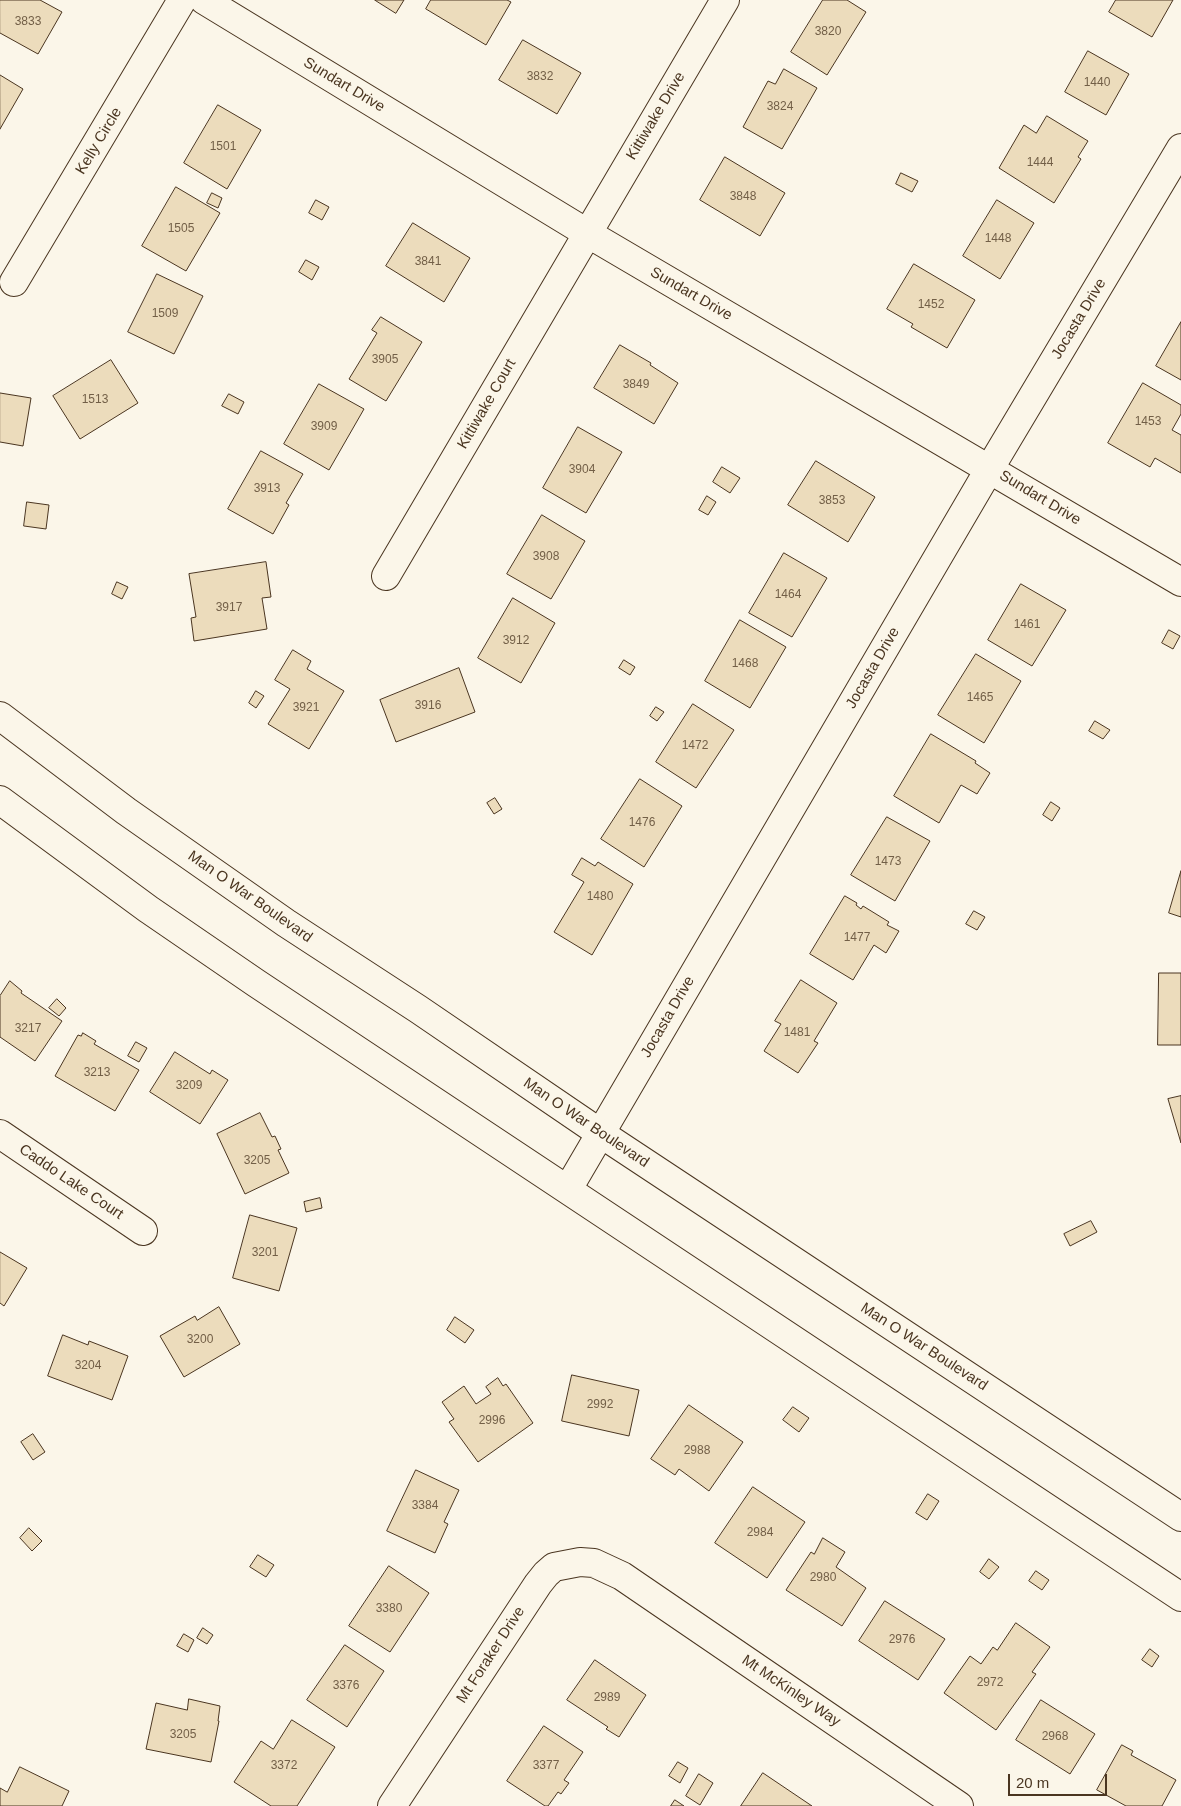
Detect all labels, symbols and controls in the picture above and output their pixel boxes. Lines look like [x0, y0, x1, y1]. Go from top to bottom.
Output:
house number: 3833 [15, 15, 41, 29]
house number: 3820 [815, 25, 841, 39]
street label: Sundart Drive [300, 54, 388, 116]
street label: Kittiwake Drive [623, 69, 689, 163]
house number: 3832 [527, 70, 553, 84]
house number: 1440 [1084, 76, 1110, 90]
house number: 3824 [767, 100, 793, 114]
street label: Kelly Circle [72, 104, 126, 178]
house number: 1501 [210, 140, 236, 154]
house number: 1444 [1027, 156, 1053, 170]
house number: 3848 [730, 190, 756, 204]
house number: 1505 [168, 222, 194, 236]
house number: 1448 [985, 232, 1011, 246]
house number: 3841 [415, 255, 441, 269]
street label: Sundart Drive [647, 263, 735, 325]
street label: Jocasta Drive [1048, 275, 1110, 363]
house number: 1452 [918, 298, 944, 312]
house number: 1509 [152, 307, 178, 321]
house number: 3905 [372, 353, 398, 367]
street label: Kittiwake Court [454, 356, 520, 452]
house number: 3849 [623, 378, 649, 392]
house number: 1513 [82, 393, 108, 407]
house number: 1453 [1135, 415, 1161, 429]
house number: 3909 [311, 420, 337, 434]
house number: 3904 [569, 463, 595, 477]
street label: Sundart Drive [996, 467, 1084, 529]
house number: 3913 [254, 482, 280, 496]
house number: 3853 [819, 494, 845, 508]
house number: 3908 [533, 550, 559, 564]
house number: 1464 [775, 588, 801, 602]
house number: 3917 [216, 601, 242, 615]
house number: 1461 [1014, 618, 1040, 632]
street label: Jocasta Drive [842, 624, 904, 712]
house number: 3912 [503, 634, 529, 648]
house number: 1468 [732, 657, 758, 671]
house number: 1465 [967, 691, 993, 705]
house number: 3916 [415, 699, 441, 713]
house number: 3921 [293, 701, 319, 715]
house number: 1472 [682, 739, 708, 753]
house number: 1476 [629, 816, 655, 830]
street label: Man O War Boulevard [184, 847, 316, 947]
house number: 1473 [875, 855, 901, 869]
house number: 1480 [587, 890, 613, 904]
house number: 1477 [844, 931, 870, 945]
street label: Jocasta Drive [637, 973, 699, 1061]
house number: 3217 [15, 1022, 41, 1036]
house number: 1481 [784, 1026, 810, 1040]
house number: 3213 [84, 1066, 110, 1080]
street label: Man O War Boulevard [520, 1074, 652, 1172]
house number: 3209 [176, 1079, 202, 1093]
street label: Caddo Lake Court [16, 1140, 126, 1224]
house number: 3205 [244, 1154, 270, 1168]
house number: 3201 [252, 1246, 278, 1260]
street label: Man O War Boulevard [857, 1299, 991, 1395]
house number: 3200 [187, 1333, 213, 1347]
house number: 3204 [75, 1359, 101, 1373]
house number: 2992 [587, 1398, 613, 1412]
house number: 2996 [479, 1414, 505, 1428]
house number: 2988 [684, 1444, 710, 1458]
house number: 3384 [412, 1499, 438, 1513]
house number: 2984 [747, 1526, 773, 1540]
house number: 2980 [810, 1571, 836, 1585]
house number: 3380 [376, 1602, 402, 1616]
street label: Mt Foraker Drive [453, 1603, 529, 1707]
house number: 2976 [889, 1633, 915, 1647]
street label: Mt McKinley Way [738, 1651, 844, 1731]
house number: 2972 [977, 1676, 1003, 1690]
house number: 3376 [333, 1679, 359, 1693]
house number: 2989 [594, 1691, 620, 1705]
house number: 3205 [170, 1728, 196, 1742]
house number: 2968 [1042, 1730, 1068, 1744]
house number: 3372 [271, 1759, 297, 1773]
house number: 3377 [533, 1759, 559, 1773]
scale bar [1011, 1764, 1110, 1796]
text: 20 m [1016, 1774, 1049, 1791]

